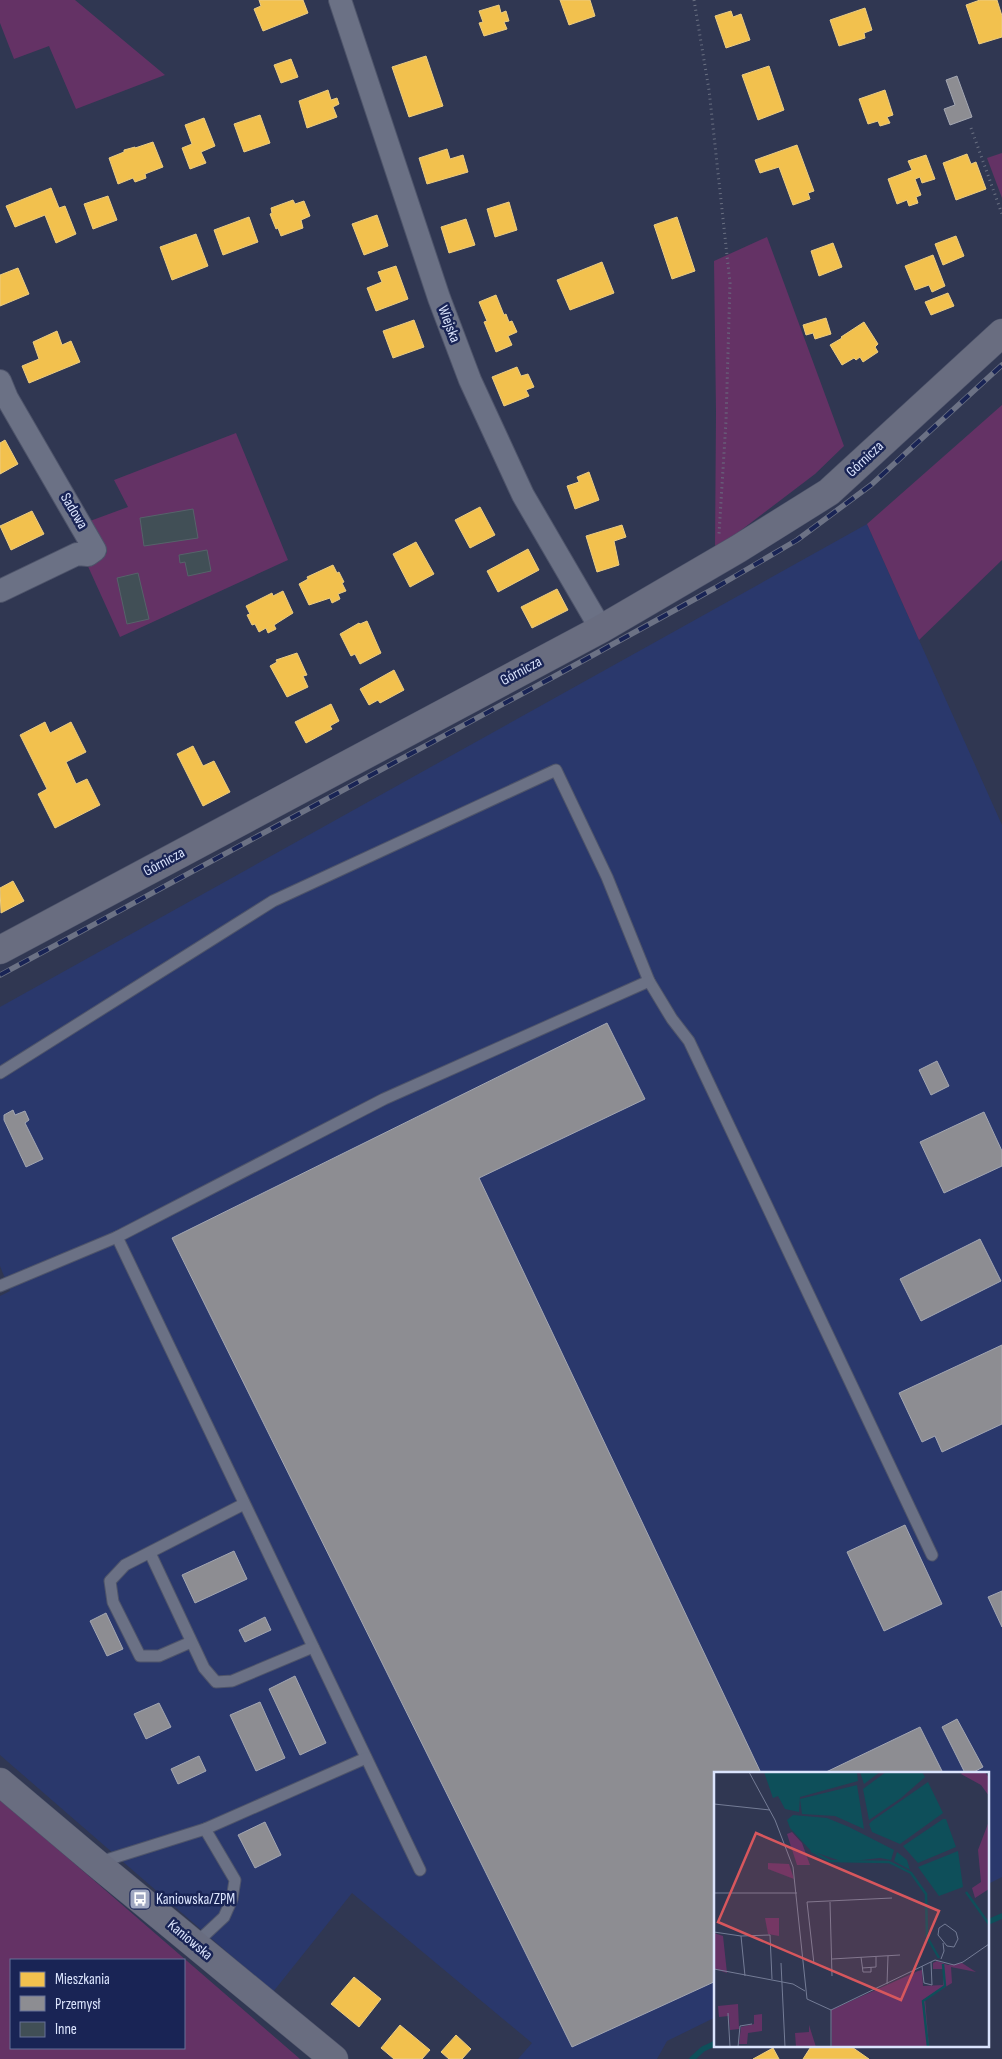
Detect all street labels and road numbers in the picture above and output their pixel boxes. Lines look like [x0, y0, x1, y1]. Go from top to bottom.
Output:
street label: Wiejska [433, 303, 465, 345]
street label: Górnicza [842, 437, 888, 481]
street label: Sadowa [56, 490, 92, 533]
street label: Górnicza [497, 652, 545, 690]
street label: Górnicza [140, 843, 188, 881]
street label: Kaniowska [164, 1916, 217, 1965]

